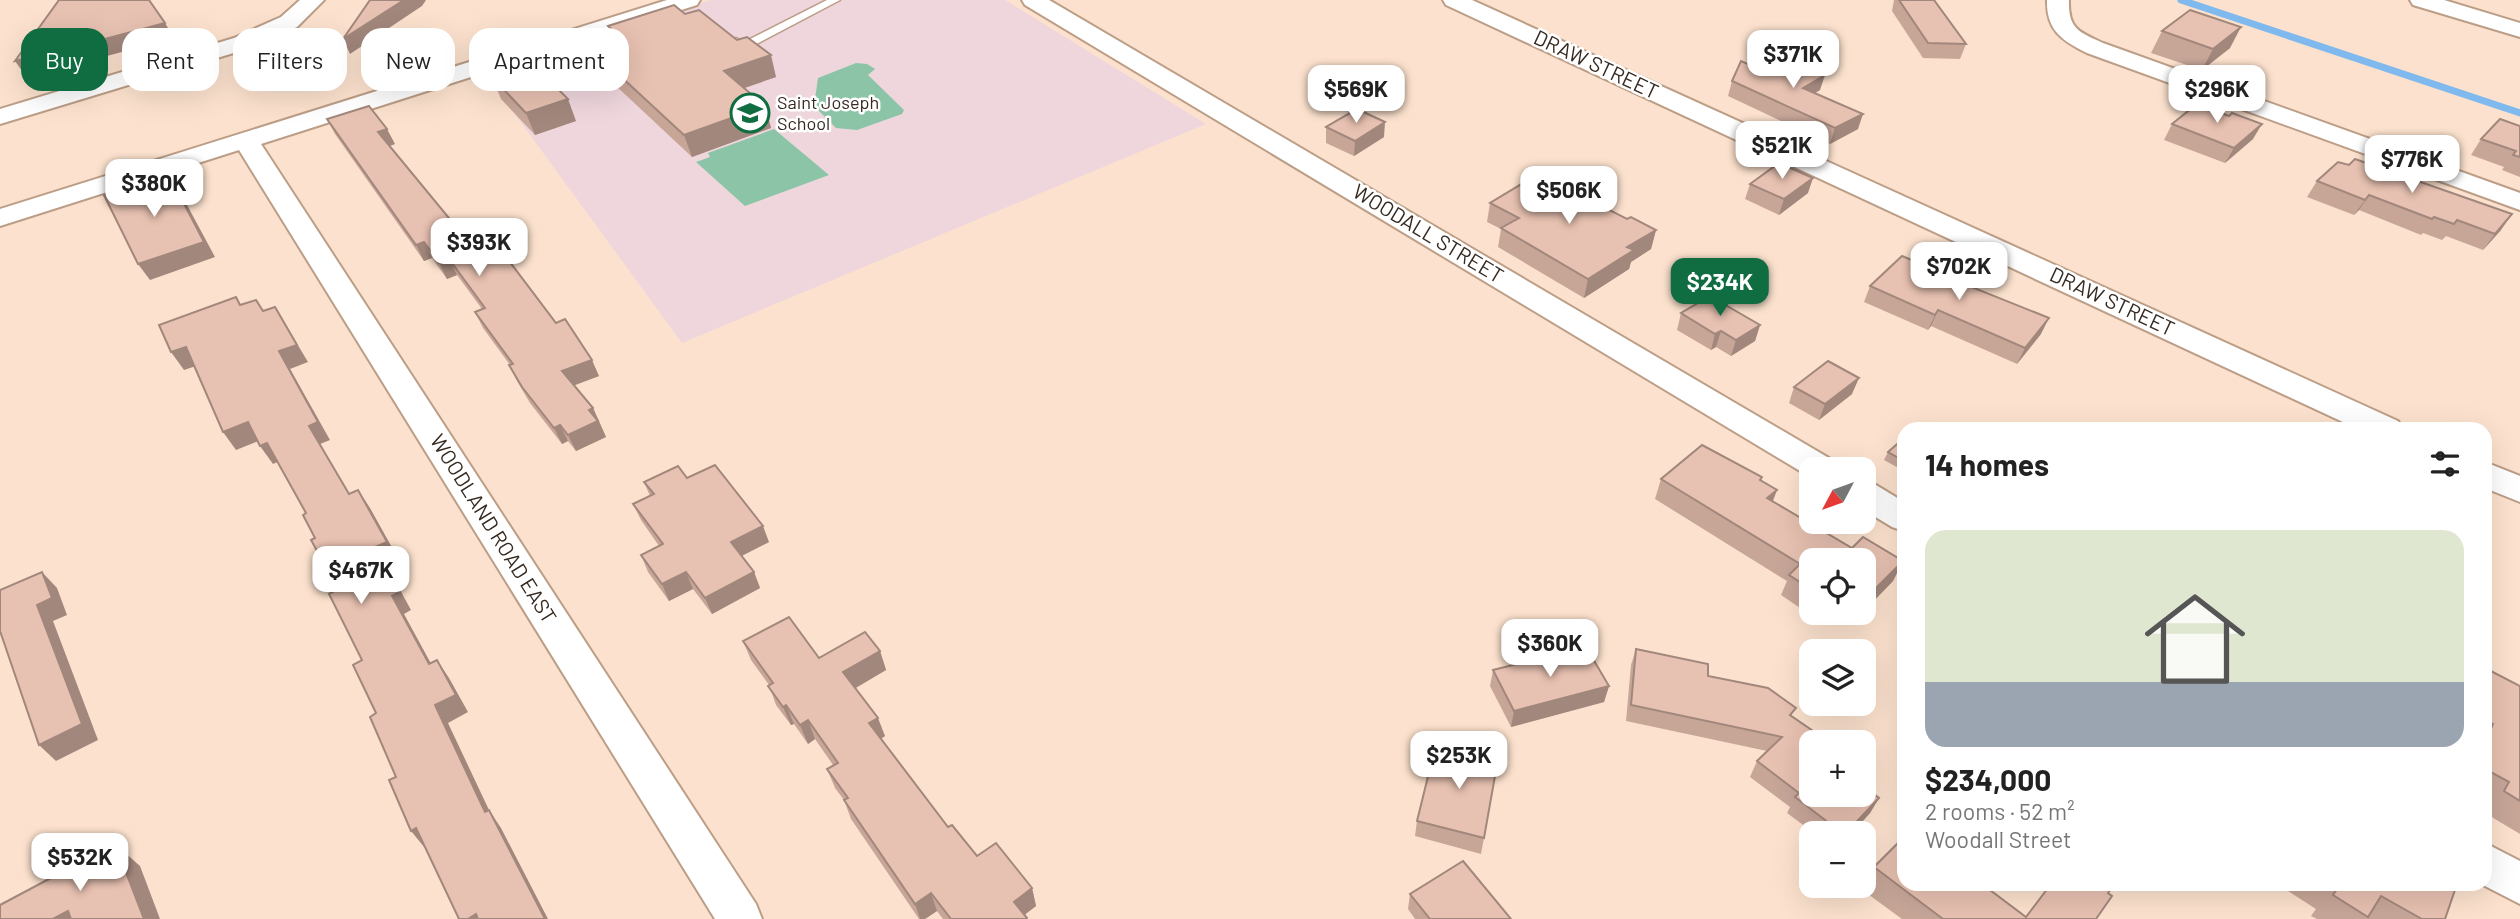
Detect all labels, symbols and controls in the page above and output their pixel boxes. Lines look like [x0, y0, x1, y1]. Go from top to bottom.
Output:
street label: DRAW STREET [1530, 24, 1663, 104]
chip: Buy [21, 28, 108, 91]
chip: Rent [122, 28, 219, 91]
chip: Filters [233, 28, 347, 91]
chip: New [361, 28, 455, 91]
chip: Apartment [469, 28, 629, 91]
pin: $371K [1744, 31, 1842, 90]
text: $371K [1763, 39, 1823, 67]
pin: $569K [1307, 66, 1405, 125]
pin: $296K [2168, 66, 2266, 125]
text: $569K [1324, 74, 1388, 102]
text: $296K [2185, 74, 2250, 102]
place label: Saint Joseph School [777, 91, 879, 134]
school or university icon: Saint Joseph School [729, 92, 771, 134]
pin: $521K [1733, 122, 1831, 181]
text: $521K [1752, 130, 1812, 158]
pin: $776K [2363, 136, 2461, 195]
text: $776K [2381, 144, 2443, 172]
pin: $380K [105, 160, 203, 219]
pin: $506K [1520, 166, 1618, 226]
text: $380K [121, 168, 187, 196]
text: $506K [1536, 175, 1602, 203]
street label: WOODALL STREET [1349, 178, 1509, 288]
pin: $393K [430, 218, 528, 278]
text: $393K [447, 227, 511, 255]
pin: $702K [1910, 243, 2008, 302]
text: $702K [1927, 251, 1991, 279]
pin: $234K [1671, 258, 1769, 318]
street label: DRAW STREET [2046, 261, 2179, 341]
text: $234K [1687, 267, 1753, 295]
street label: WOODLAND ROAD EAST [426, 429, 563, 627]
icon: filters [2426, 445, 2464, 483]
text: 14 homes [1925, 446, 2049, 482]
north arrow [1799, 457, 1876, 534]
map controls [1799, 457, 1876, 898]
pin: $467K [312, 546, 410, 606]
button: locate [1799, 548, 1876, 625]
text: $467K [328, 555, 394, 583]
icon: home [2132, 576, 2258, 702]
pin: $360K [1501, 620, 1599, 679]
text: $360K [1517, 628, 1583, 656]
button: layers [1799, 639, 1876, 716]
button: + [1799, 730, 1876, 807]
pin: $253K [1410, 732, 1508, 791]
text: $253K [1426, 740, 1492, 768]
text: $234,000 [1925, 761, 2051, 797]
text: 2 rooms · 52 m² [1925, 797, 2075, 825]
button: − [1799, 821, 1876, 898]
text: Woodall Street [1925, 825, 2071, 853]
pin: $532K [31, 834, 129, 893]
text: $532K [47, 842, 113, 870]

